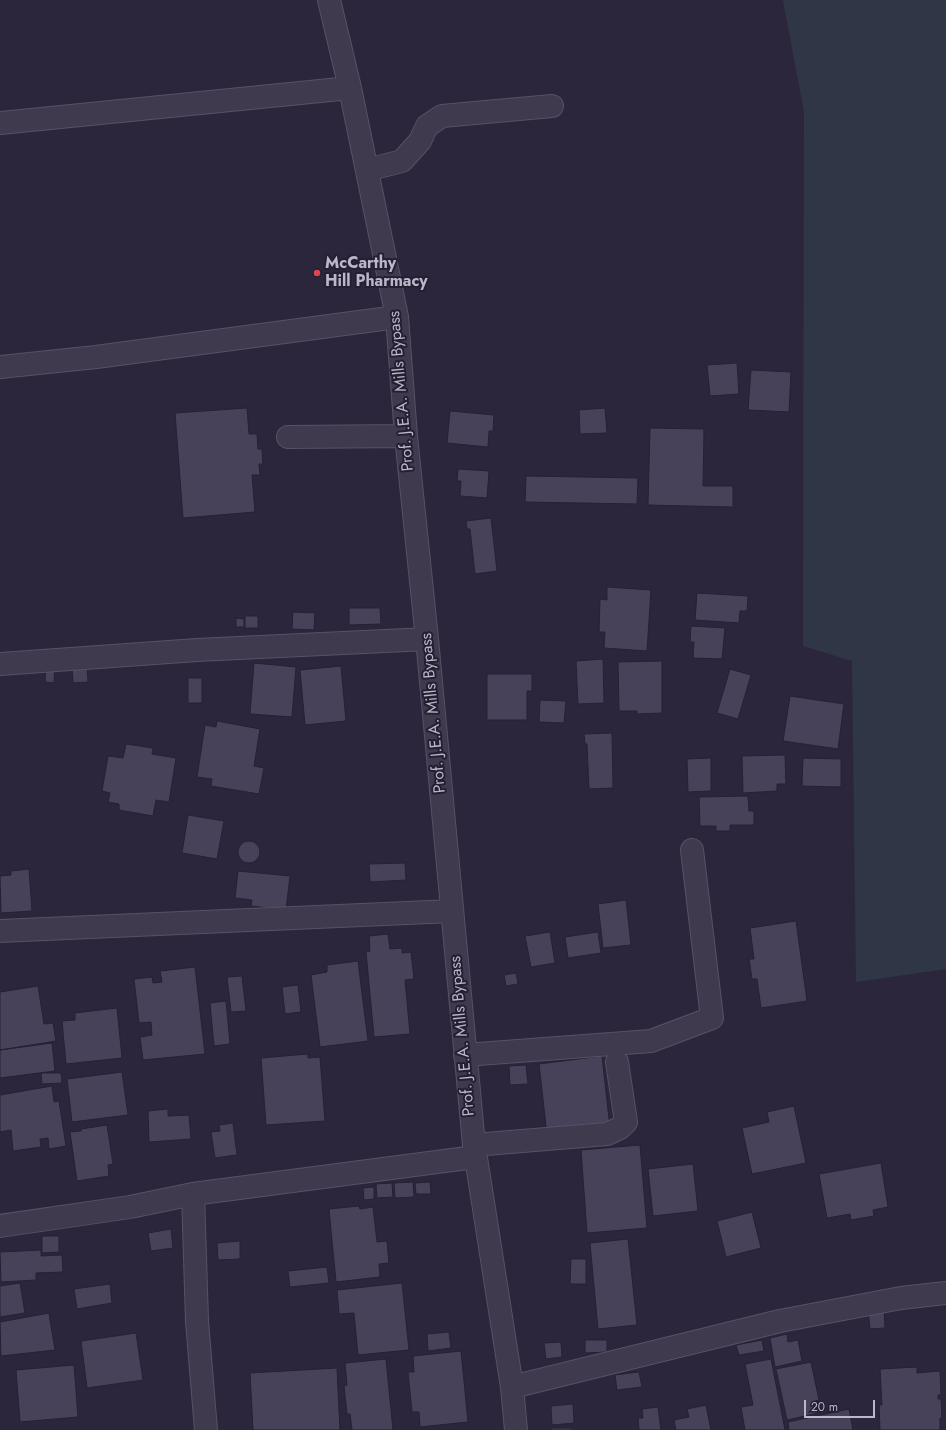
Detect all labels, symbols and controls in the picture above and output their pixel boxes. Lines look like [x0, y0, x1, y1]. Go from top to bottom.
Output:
place label: McCarthy Hill Pharmacy [325, 254, 428, 292]
marker: McCarthy Hill Pharmacy [312, 268, 322, 278]
street label: Prof. J.E.A. Mills Bypass [385, 310, 419, 472]
street label: Prof. J.E.A. Mills Bypass [417, 632, 451, 794]
street label: Prof. J.E.A. Mills Bypass [446, 955, 480, 1117]
scale bar [806, 1392, 877, 1418]
text: 20 m [811, 1398, 838, 1416]

